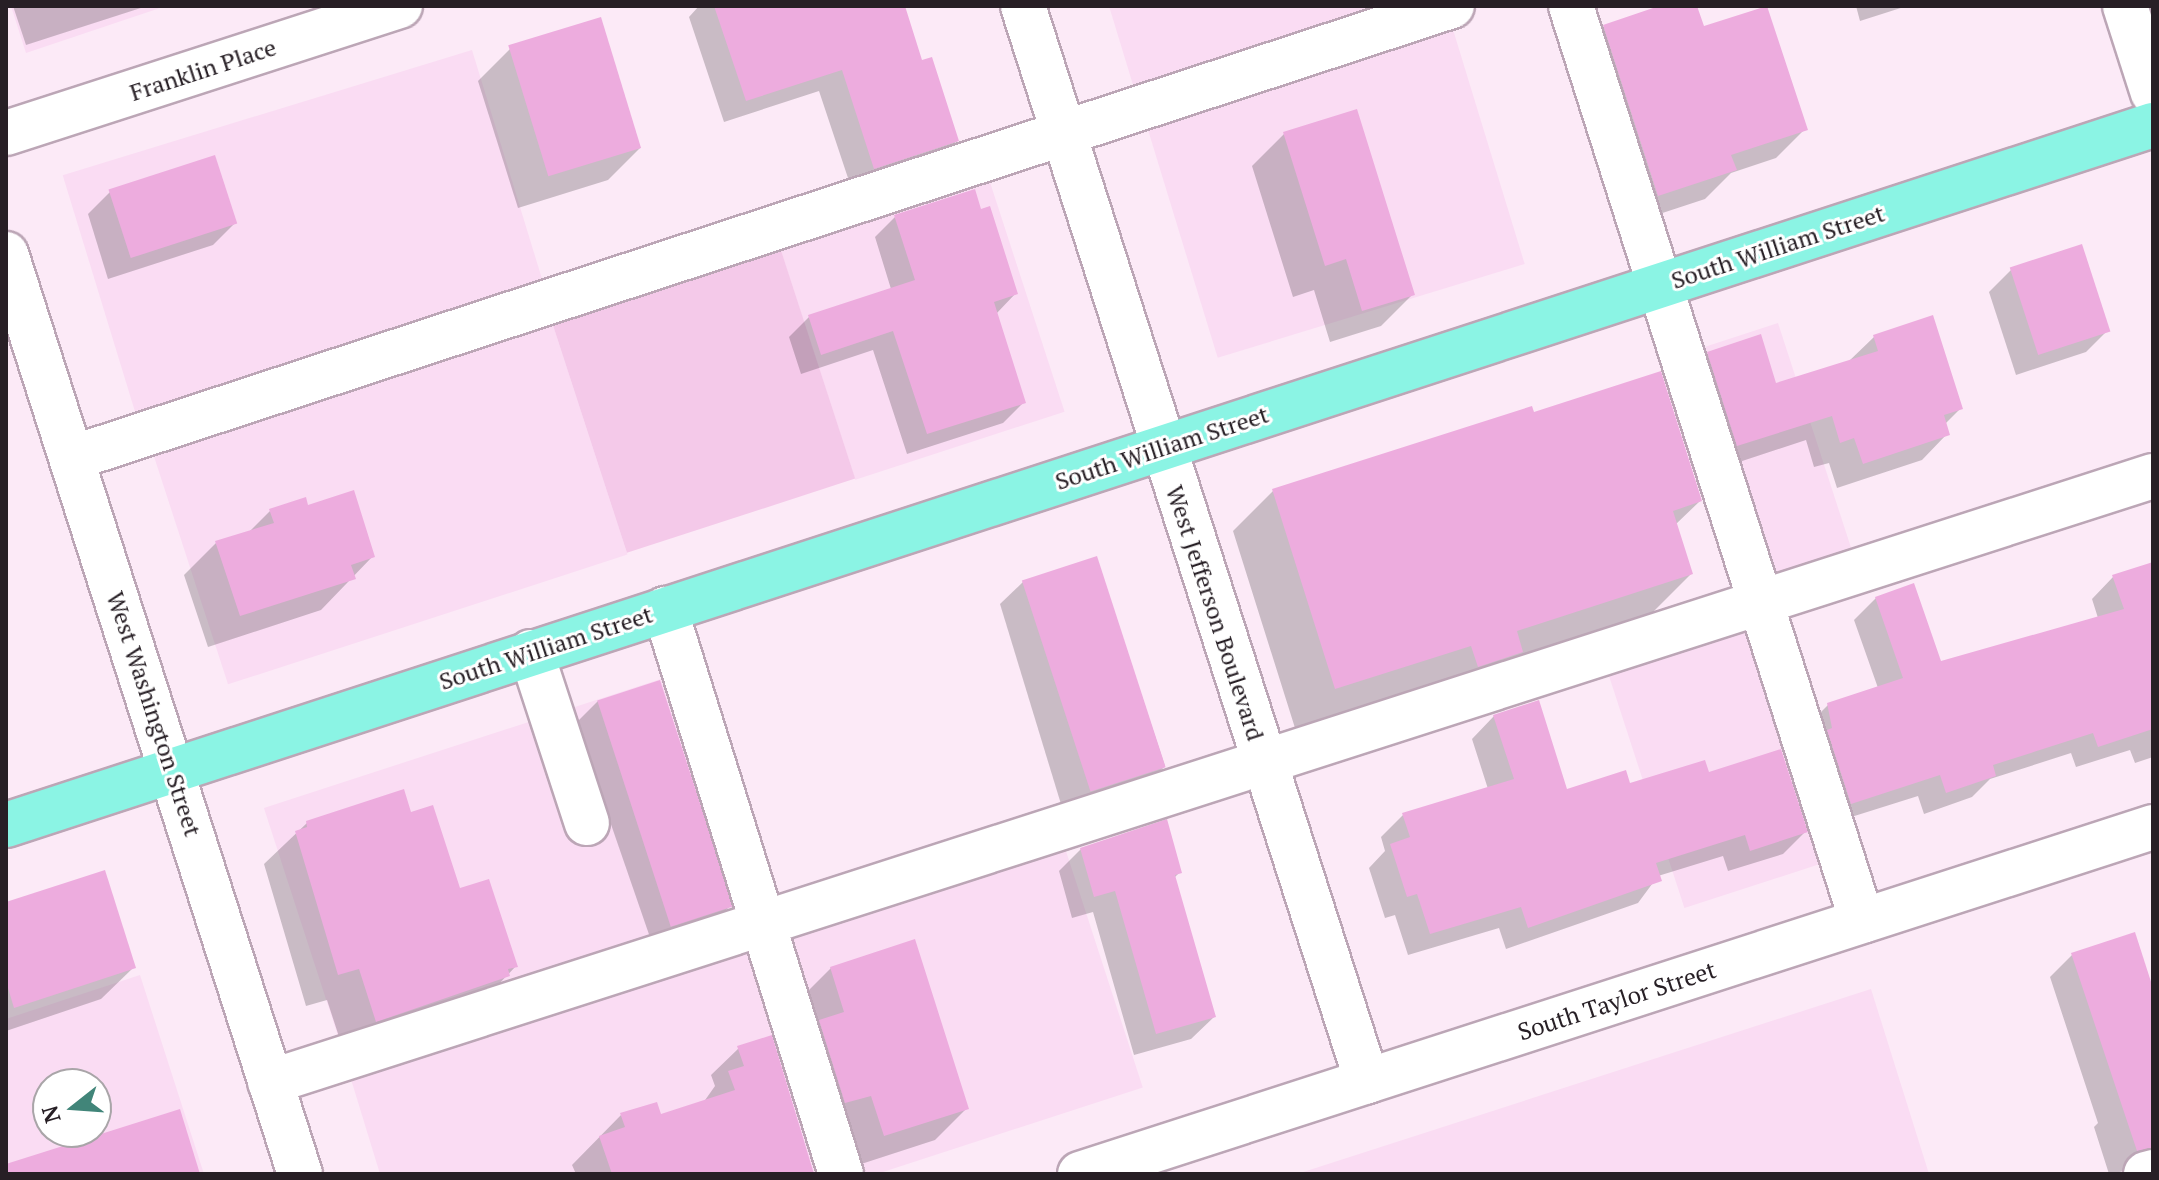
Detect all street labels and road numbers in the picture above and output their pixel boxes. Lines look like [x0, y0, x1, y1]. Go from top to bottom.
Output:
street label: Franklin Place [126, 33, 280, 107]
street label: South William Street [1668, 199, 1888, 295]
street label: South William Street [1052, 400, 1272, 496]
street label: West Jefferson Boulevard [1160, 482, 1270, 744]
street label: West Washington Street [101, 588, 207, 840]
street label: South William Street [436, 600, 656, 696]
street label: South Taylor Street [1514, 955, 1720, 1047]

